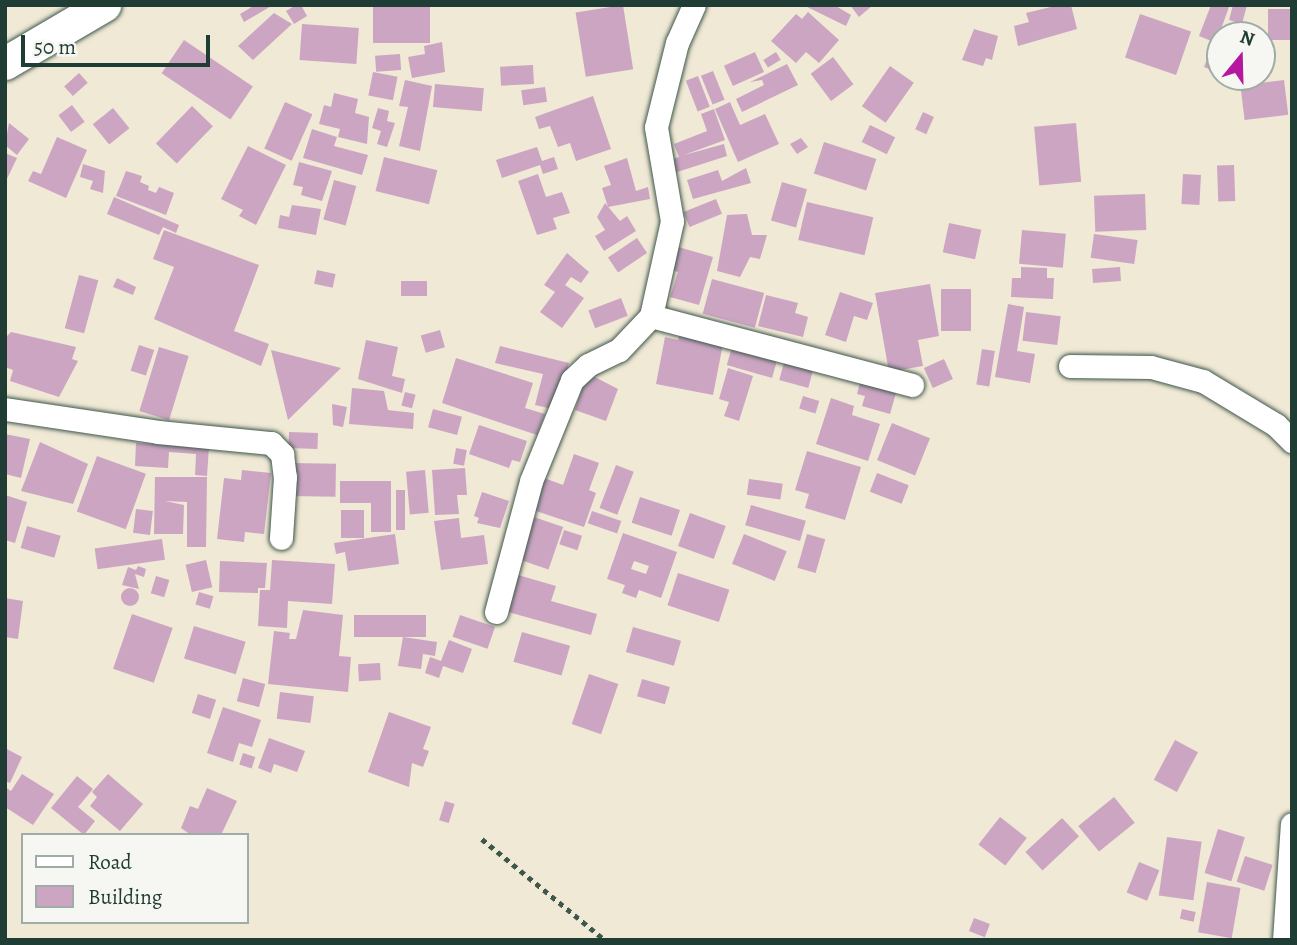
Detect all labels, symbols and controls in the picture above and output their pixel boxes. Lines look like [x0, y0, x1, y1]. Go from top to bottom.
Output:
scale bar [24, 21, 214, 65]
north arrow [1206, 21, 1276, 91]
text: N [1236, 23, 1258, 53]
text: 50 m [34, 33, 76, 61]
legend [21, 833, 248, 924]
text: Road [88, 848, 132, 876]
text: Building [88, 883, 162, 911]

